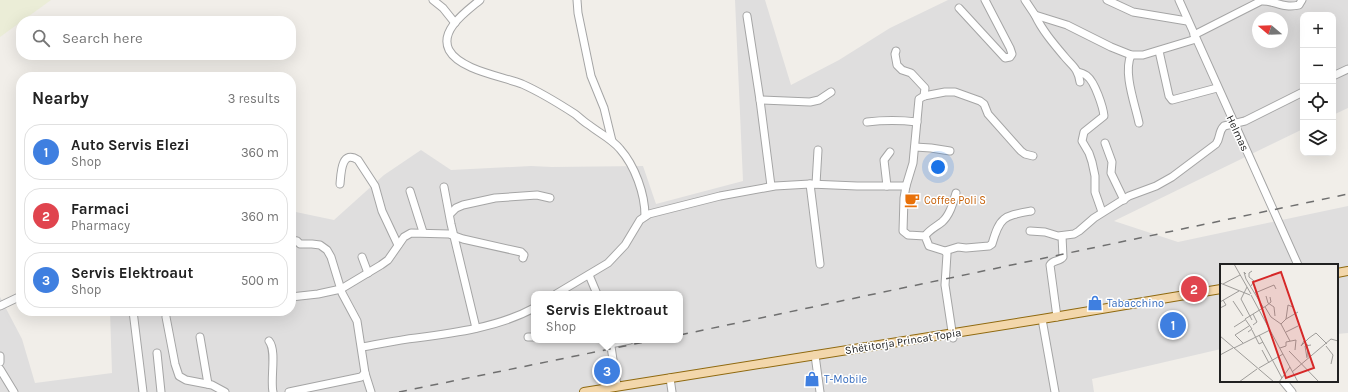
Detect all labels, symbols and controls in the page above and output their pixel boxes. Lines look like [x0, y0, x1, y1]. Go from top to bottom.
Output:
north arrow [1252, 12, 1288, 48]
map controls [1300, 12, 1336, 156]
button: + [1300, 12, 1336, 48]
search box [16, 16, 296, 60]
icon: search [30, 27, 52, 49]
text: Search here [62, 29, 143, 47]
button: − [1300, 48, 1336, 84]
button: locate [1300, 84, 1336, 120]
text: Nearby [32, 88, 89, 108]
text: 3 results [228, 91, 280, 106]
street label: Helmas [1224, 113, 1252, 153]
button: layers [1300, 120, 1336, 156]
text: Auto Servis Elezi [71, 136, 189, 154]
text: 1 [44, 145, 48, 160]
text: 360 m [241, 145, 279, 160]
text: Shop [71, 154, 101, 169]
your location [928, 157, 948, 177]
cafe icon: Coffee Poli S [903, 191, 921, 209]
place label: Coffee Poli S [924, 194, 986, 207]
text: Farmaci [71, 200, 129, 218]
text: 2 [42, 209, 50, 224]
text: 360 m [241, 209, 279, 224]
text: Pharmacy [71, 218, 130, 233]
text: Servis Elektroaut [71, 264, 193, 282]
inset map [1220, 264, 1338, 382]
text: 3 [42, 273, 50, 288]
text: 500 m [241, 273, 279, 288]
pin: 2 [1181, 274, 1207, 304]
text: Shop [71, 282, 101, 297]
popup [531, 291, 683, 343]
shop icon: Tabacchino [1086, 294, 1104, 312]
place label: Tabacchino [1107, 297, 1164, 310]
text: Servis Elektroaut [546, 301, 668, 319]
pin: 1 [1160, 310, 1186, 340]
text: Shop [546, 319, 576, 334]
street label: Shëtitorja Princat Topia [844, 326, 962, 357]
pin: 3 [594, 356, 620, 386]
shop icon: T-Mobile [803, 370, 821, 388]
place label: T-Mobile [824, 373, 868, 386]

